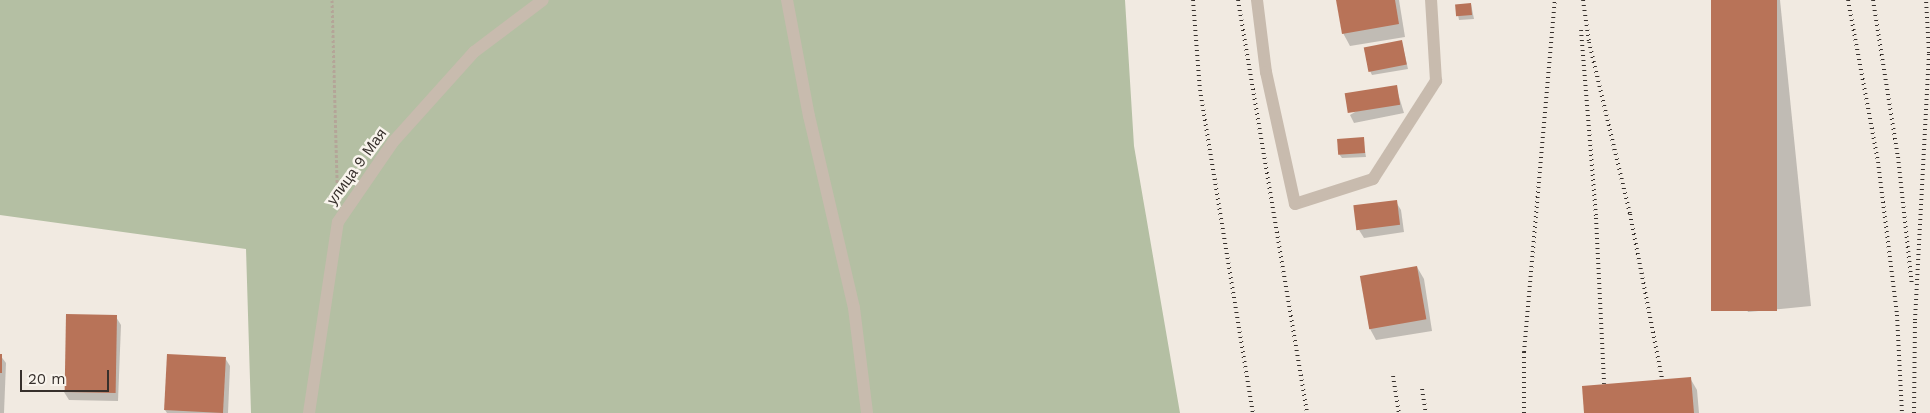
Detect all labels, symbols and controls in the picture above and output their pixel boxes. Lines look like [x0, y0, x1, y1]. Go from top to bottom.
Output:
street label: улица 9 Мая [323, 125, 391, 209]
scale bar [22, 360, 111, 392]
text: 20 m [28, 370, 66, 388]

